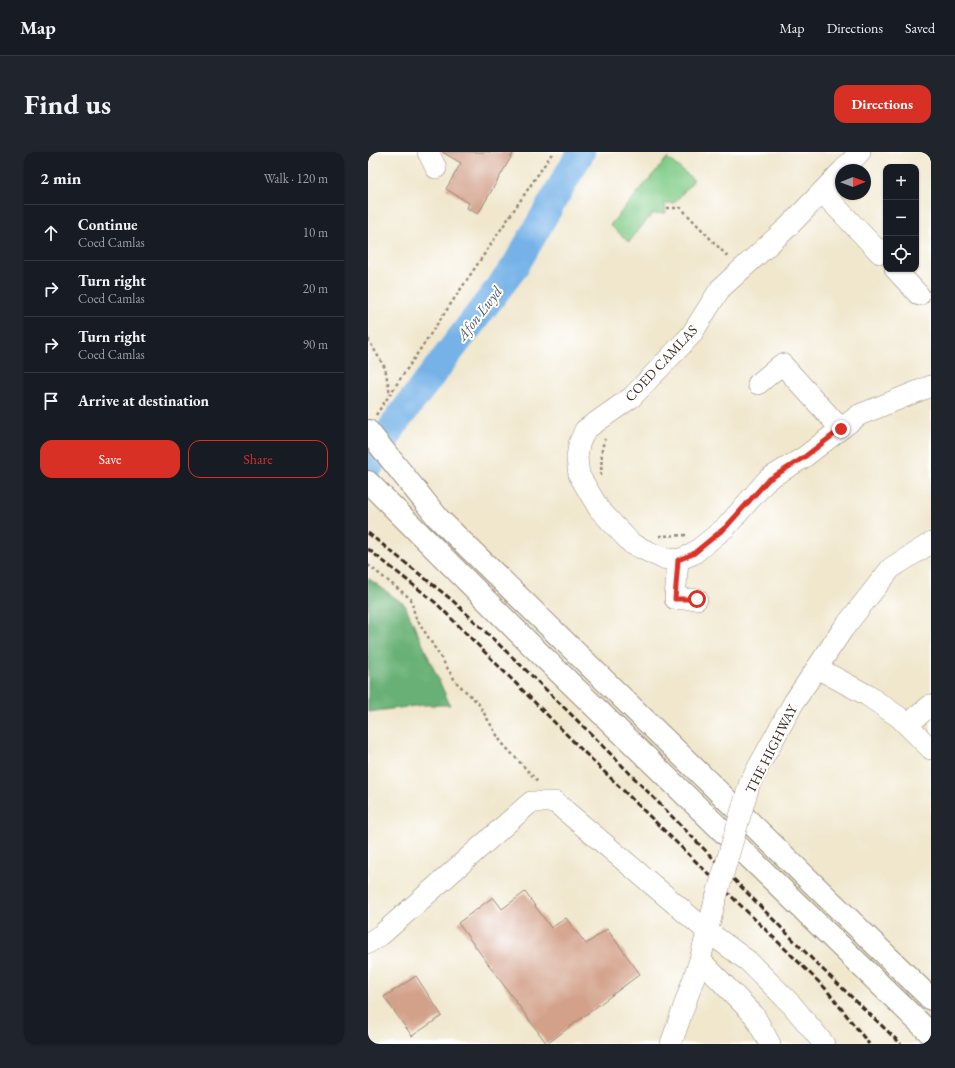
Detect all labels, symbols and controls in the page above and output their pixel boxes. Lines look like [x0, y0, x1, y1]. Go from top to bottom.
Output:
text: Map [20, 15, 56, 40]
text: Map [779, 19, 805, 37]
text: Directions [827, 19, 883, 37]
text: Saved [905, 19, 935, 37]
button: Directions [834, 85, 931, 123]
text: Find us [24, 86, 111, 122]
north arrow [835, 164, 871, 200]
map controls [883, 164, 919, 272]
button: + [883, 164, 919, 200]
text: 2 min [40, 167, 81, 189]
text: Walk · 120 m [264, 170, 328, 187]
button: − [883, 200, 919, 236]
text: Continue [78, 215, 138, 234]
icon: ahead [40, 222, 62, 244]
text: 10 m [303, 224, 328, 241]
text: Coed Camlas [78, 234, 145, 251]
button: locate [883, 236, 919, 272]
text: Turn right [78, 271, 146, 290]
icon: right [40, 278, 62, 300]
text: 20 m [303, 280, 328, 297]
water label: Afon Lwyd [451, 282, 506, 345]
text: Coed Camlas [78, 290, 145, 307]
street label: COED CAMLAS [621, 321, 701, 405]
text: Turn right [78, 327, 146, 346]
icon: right [40, 334, 62, 356]
text: 90 m [303, 336, 328, 353]
text: Coed Camlas [78, 346, 145, 363]
icon: arrive [40, 390, 62, 412]
text: Arrive at destination [78, 391, 209, 410]
route end [832, 420, 850, 438]
button: Save [40, 440, 180, 478]
button: Share [188, 440, 328, 478]
route start [688, 590, 706, 608]
street label: THE HIGHWAY [741, 701, 801, 796]

